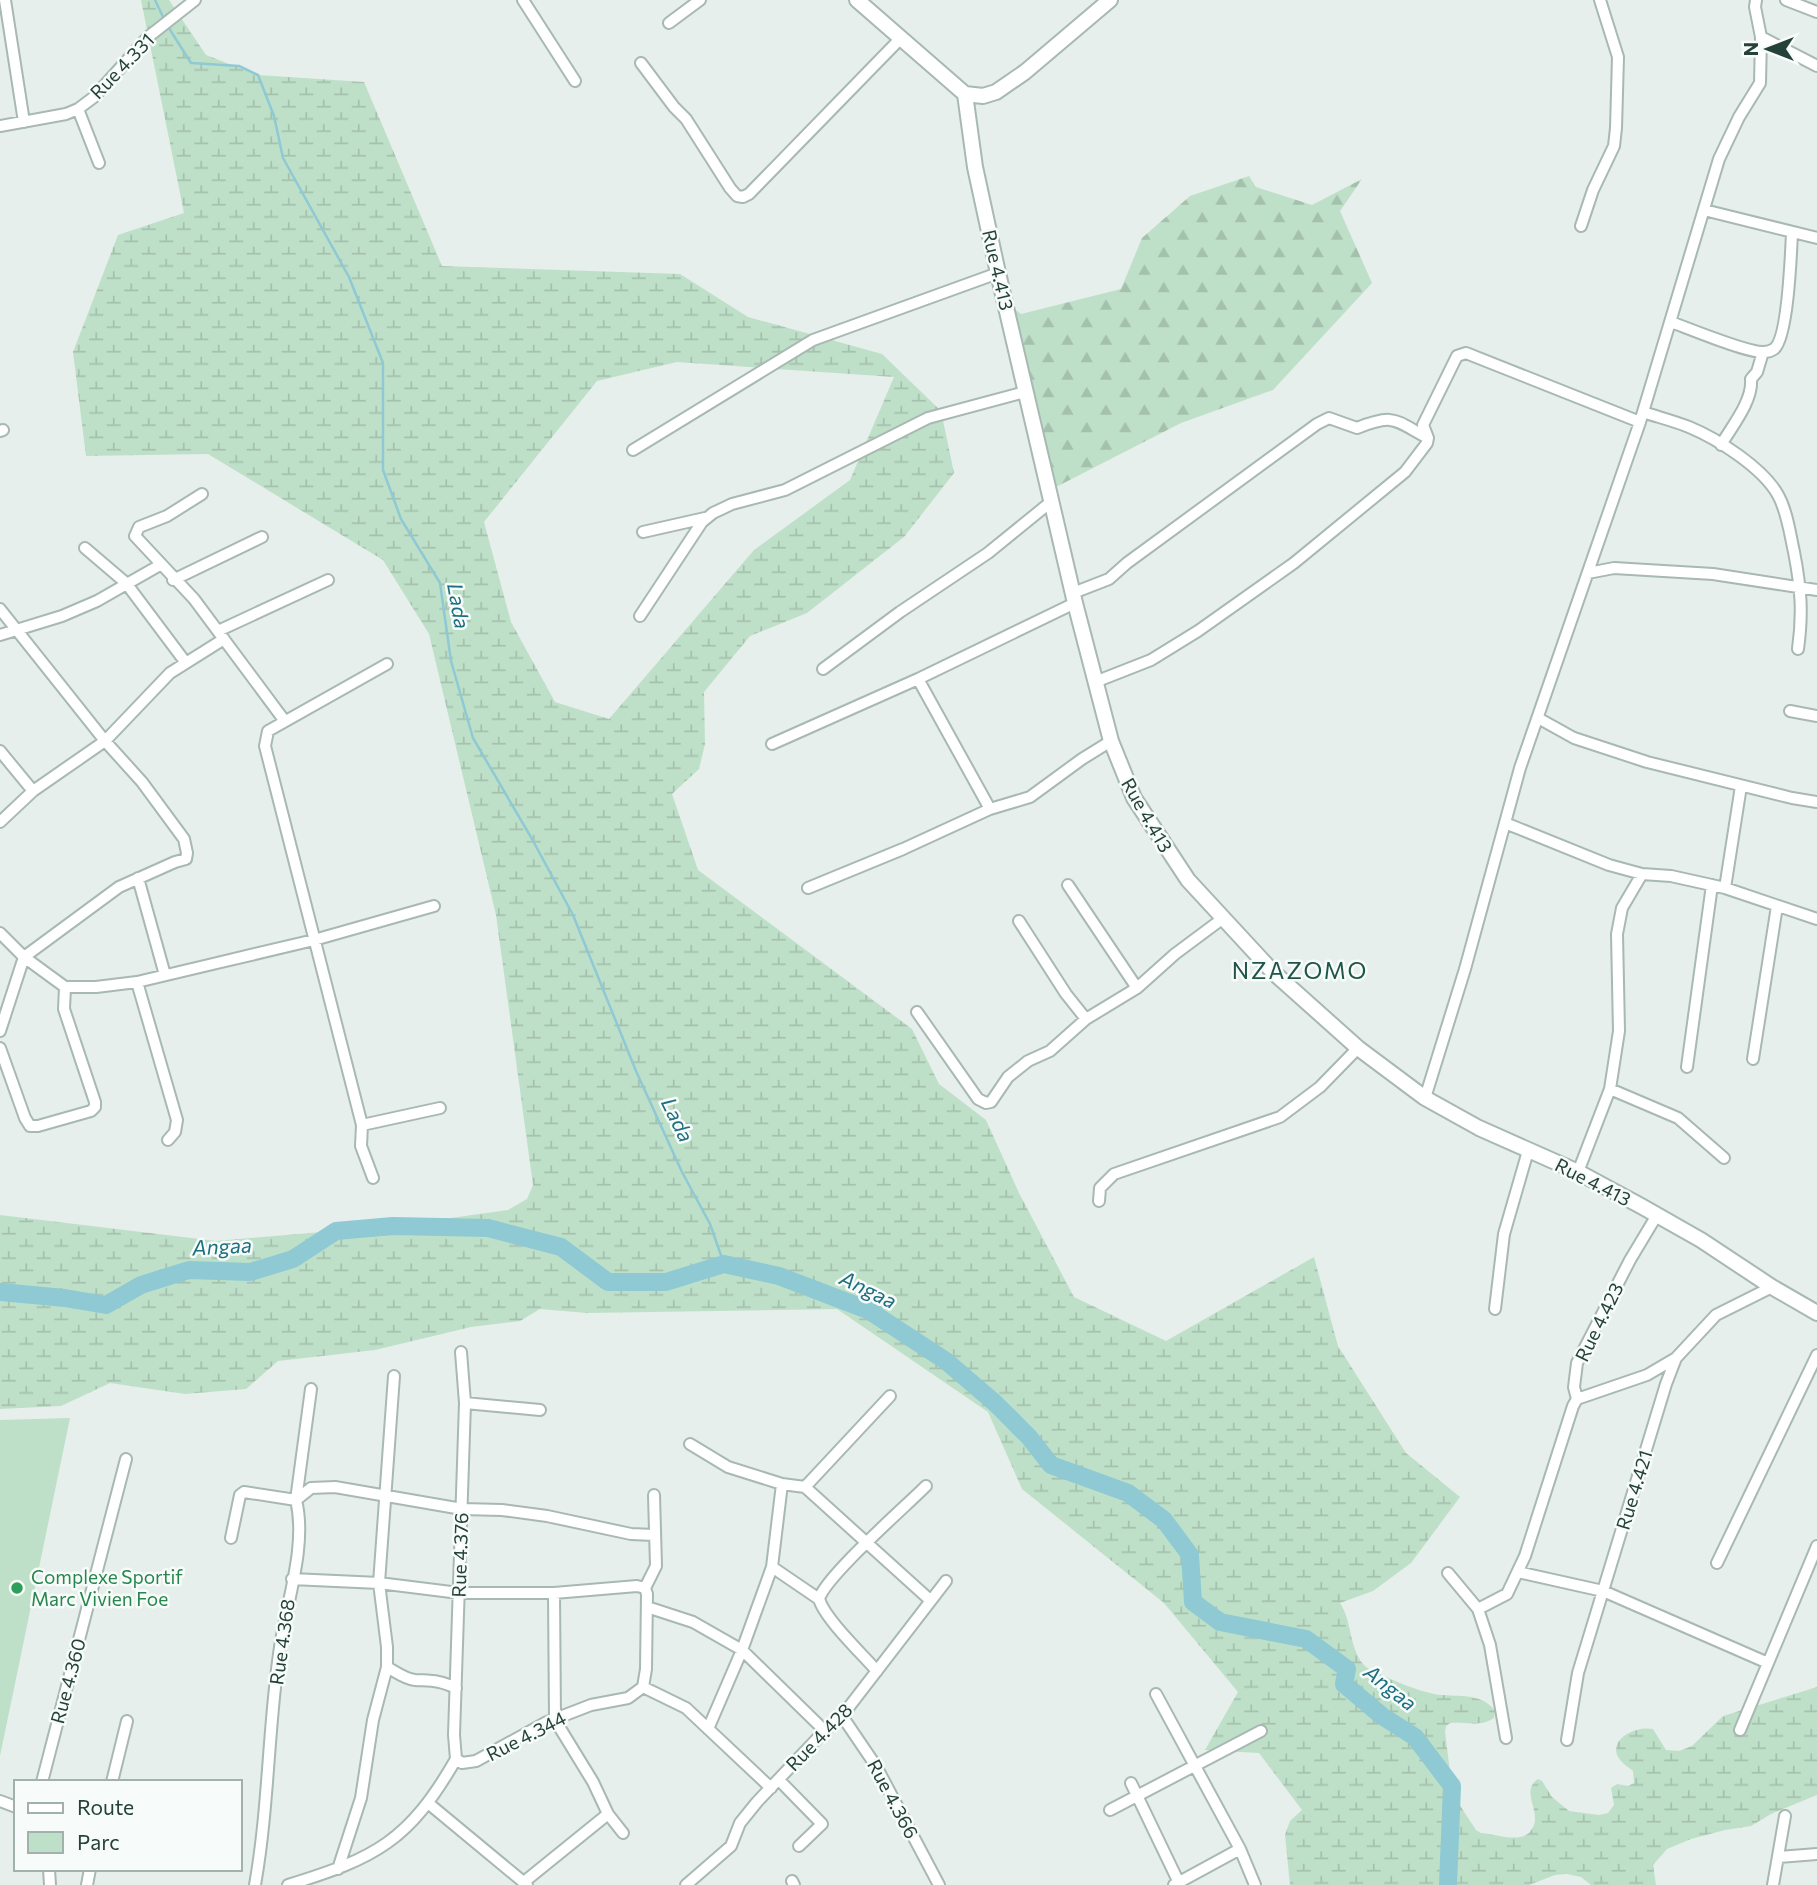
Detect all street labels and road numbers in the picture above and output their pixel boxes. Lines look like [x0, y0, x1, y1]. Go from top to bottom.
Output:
street label: Rue 4.331 [85, 28, 159, 103]
street label: Rue 4.413 [978, 227, 1019, 313]
street label: Rue 4.413 [1117, 773, 1178, 856]
street label: Rue 4.413 [1551, 1153, 1635, 1210]
street label: Rue 4.423 [1570, 1279, 1627, 1365]
street label: Rue 4.421 [1611, 1447, 1657, 1532]
street label: Rue 4.376 [447, 1512, 472, 1598]
street label: Rue 4.368 [264, 1597, 299, 1686]
street label: Rue 4.360 [45, 1636, 90, 1726]
street label: Rue 4.428 [781, 1698, 857, 1775]
street label: Rue 4.344 [482, 1706, 569, 1765]
street label: Rue 4.366 [863, 1755, 924, 1842]

